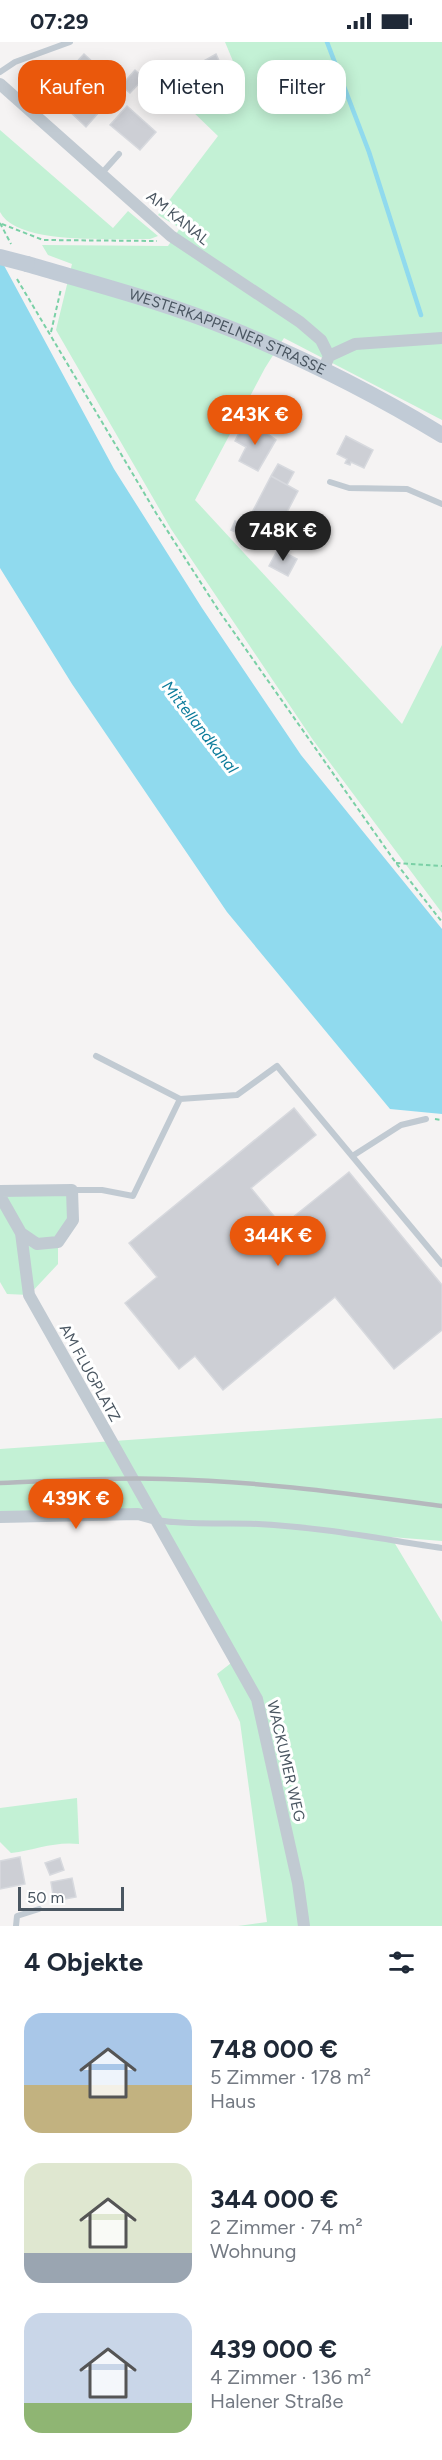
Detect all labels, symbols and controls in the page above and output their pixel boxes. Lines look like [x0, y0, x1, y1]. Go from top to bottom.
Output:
text: 07:29 [30, 8, 89, 35]
chip: Kaufen [18, 60, 126, 114]
chip: Mieten [138, 60, 245, 114]
chip: Filter [257, 60, 346, 114]
street label: AM KANAL [143, 187, 213, 249]
street label: WESTERKAPPELNER STRASSE [127, 285, 329, 379]
pin: 243K € [206, 395, 304, 446]
text: 243K € [221, 402, 289, 426]
pin: 748K € [234, 511, 332, 562]
text: 748K € [249, 518, 317, 542]
water label: Mittellandkanal [158, 677, 242, 777]
pin: 344K € [229, 1216, 327, 1267]
text: 344K € [244, 1223, 312, 1247]
street label: AM FLUGPLATZ [56, 1321, 124, 1425]
pin: 439K € [27, 1479, 125, 1530]
text: 439K € [42, 1486, 110, 1510]
street label: WACKUMER WEG [263, 1699, 309, 1823]
scale bar [18, 1884, 124, 1912]
text: 50 m [27, 1888, 64, 1907]
text: 4 Objekte [24, 1946, 143, 1978]
icon: filters [385, 1946, 418, 1979]
text: 748 000 € [210, 2033, 338, 2065]
icon: home [72, 2037, 144, 2109]
text: 5 Zimmer · 178 m² [210, 2065, 371, 2089]
text: Haus [210, 2089, 256, 2113]
text: 344 000 € [210, 2183, 338, 2215]
icon: home [72, 2187, 144, 2259]
text: 2 Zimmer · 74 m² [210, 2215, 363, 2239]
text: Wohnung [210, 2239, 296, 2263]
text: 439 000 € [210, 2333, 337, 2365]
icon: home [72, 2337, 144, 2409]
text: 4 Zimmer · 136 m² [210, 2365, 371, 2389]
text: Halener Straße [210, 2389, 343, 2413]

